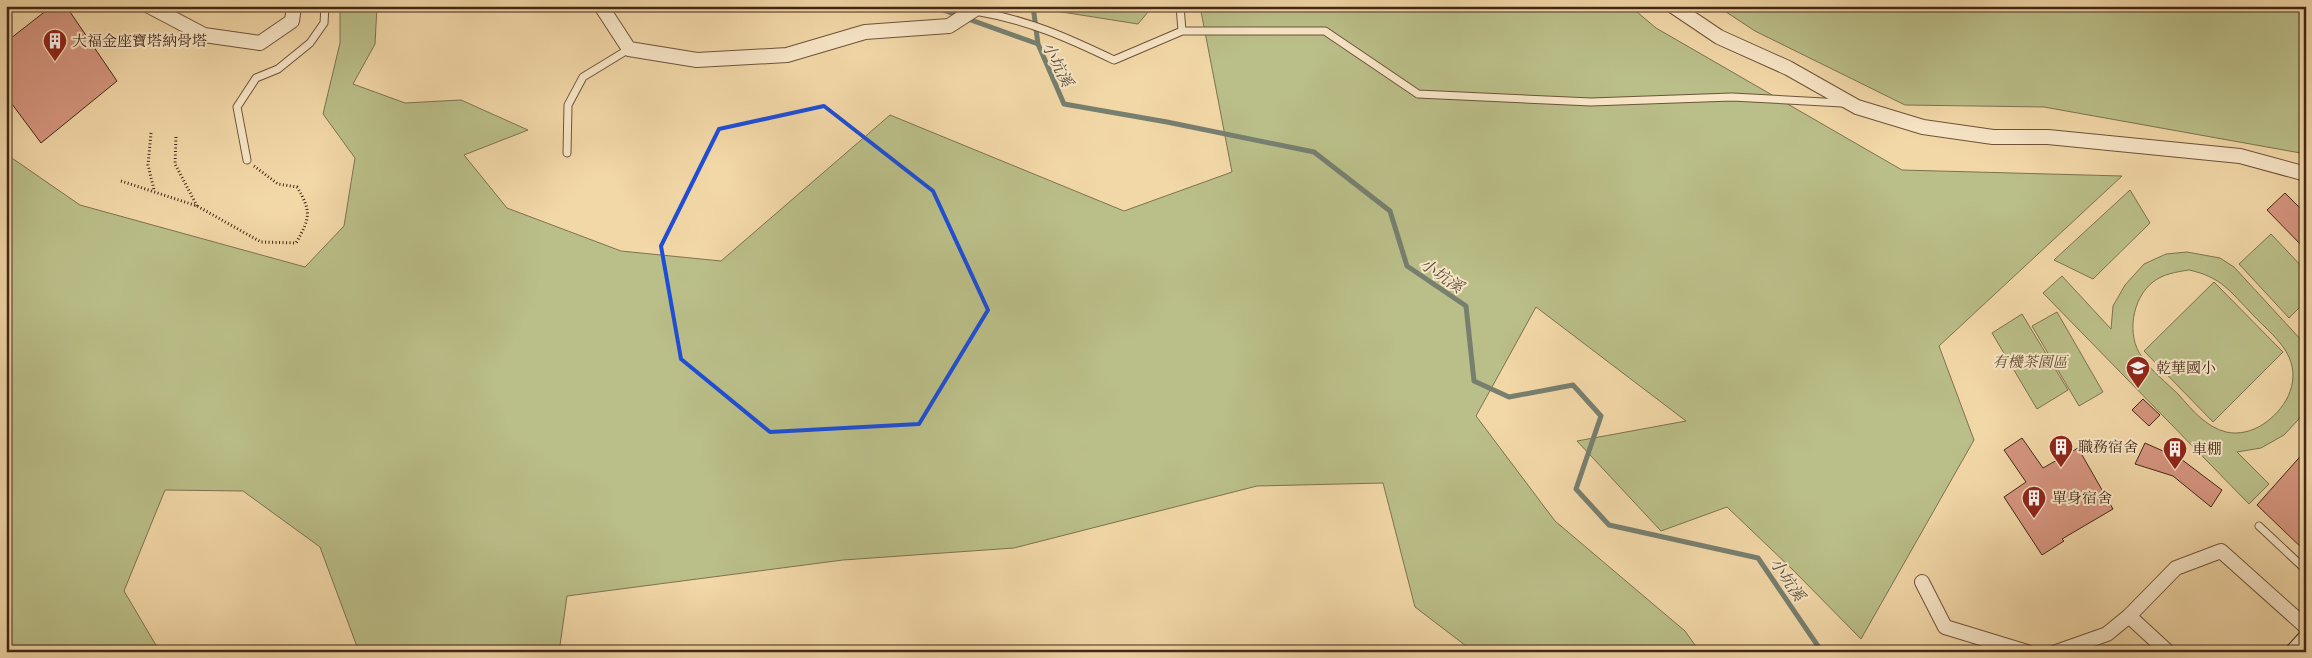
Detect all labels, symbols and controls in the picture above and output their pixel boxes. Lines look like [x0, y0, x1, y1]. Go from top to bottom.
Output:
building icon: 大福金座寶塔納骨塔 [42, 28, 68, 62]
place label: 大福金座寶塔納骨塔 [72, 32, 207, 50]
water label: 小坑溪 [1038, 39, 1078, 92]
water label: 小坑溪 [1417, 254, 1469, 298]
park label: 有機茶園區 [1992, 353, 2069, 371]
school or university icon: 乾華國小 [2125, 355, 2151, 389]
place label: 乾華國小 [2156, 359, 2216, 377]
building icon: 職務宿舍 [2048, 434, 2074, 468]
building icon: 車棚 [2162, 436, 2188, 470]
place label: 職務宿舍 [2078, 438, 2138, 456]
place label: 車棚 [2192, 440, 2222, 458]
building icon: 單身宿舍 [2021, 485, 2047, 519]
place label: 單身宿舍 [2052, 489, 2112, 507]
water label: 小坑溪 [1766, 554, 1810, 606]

